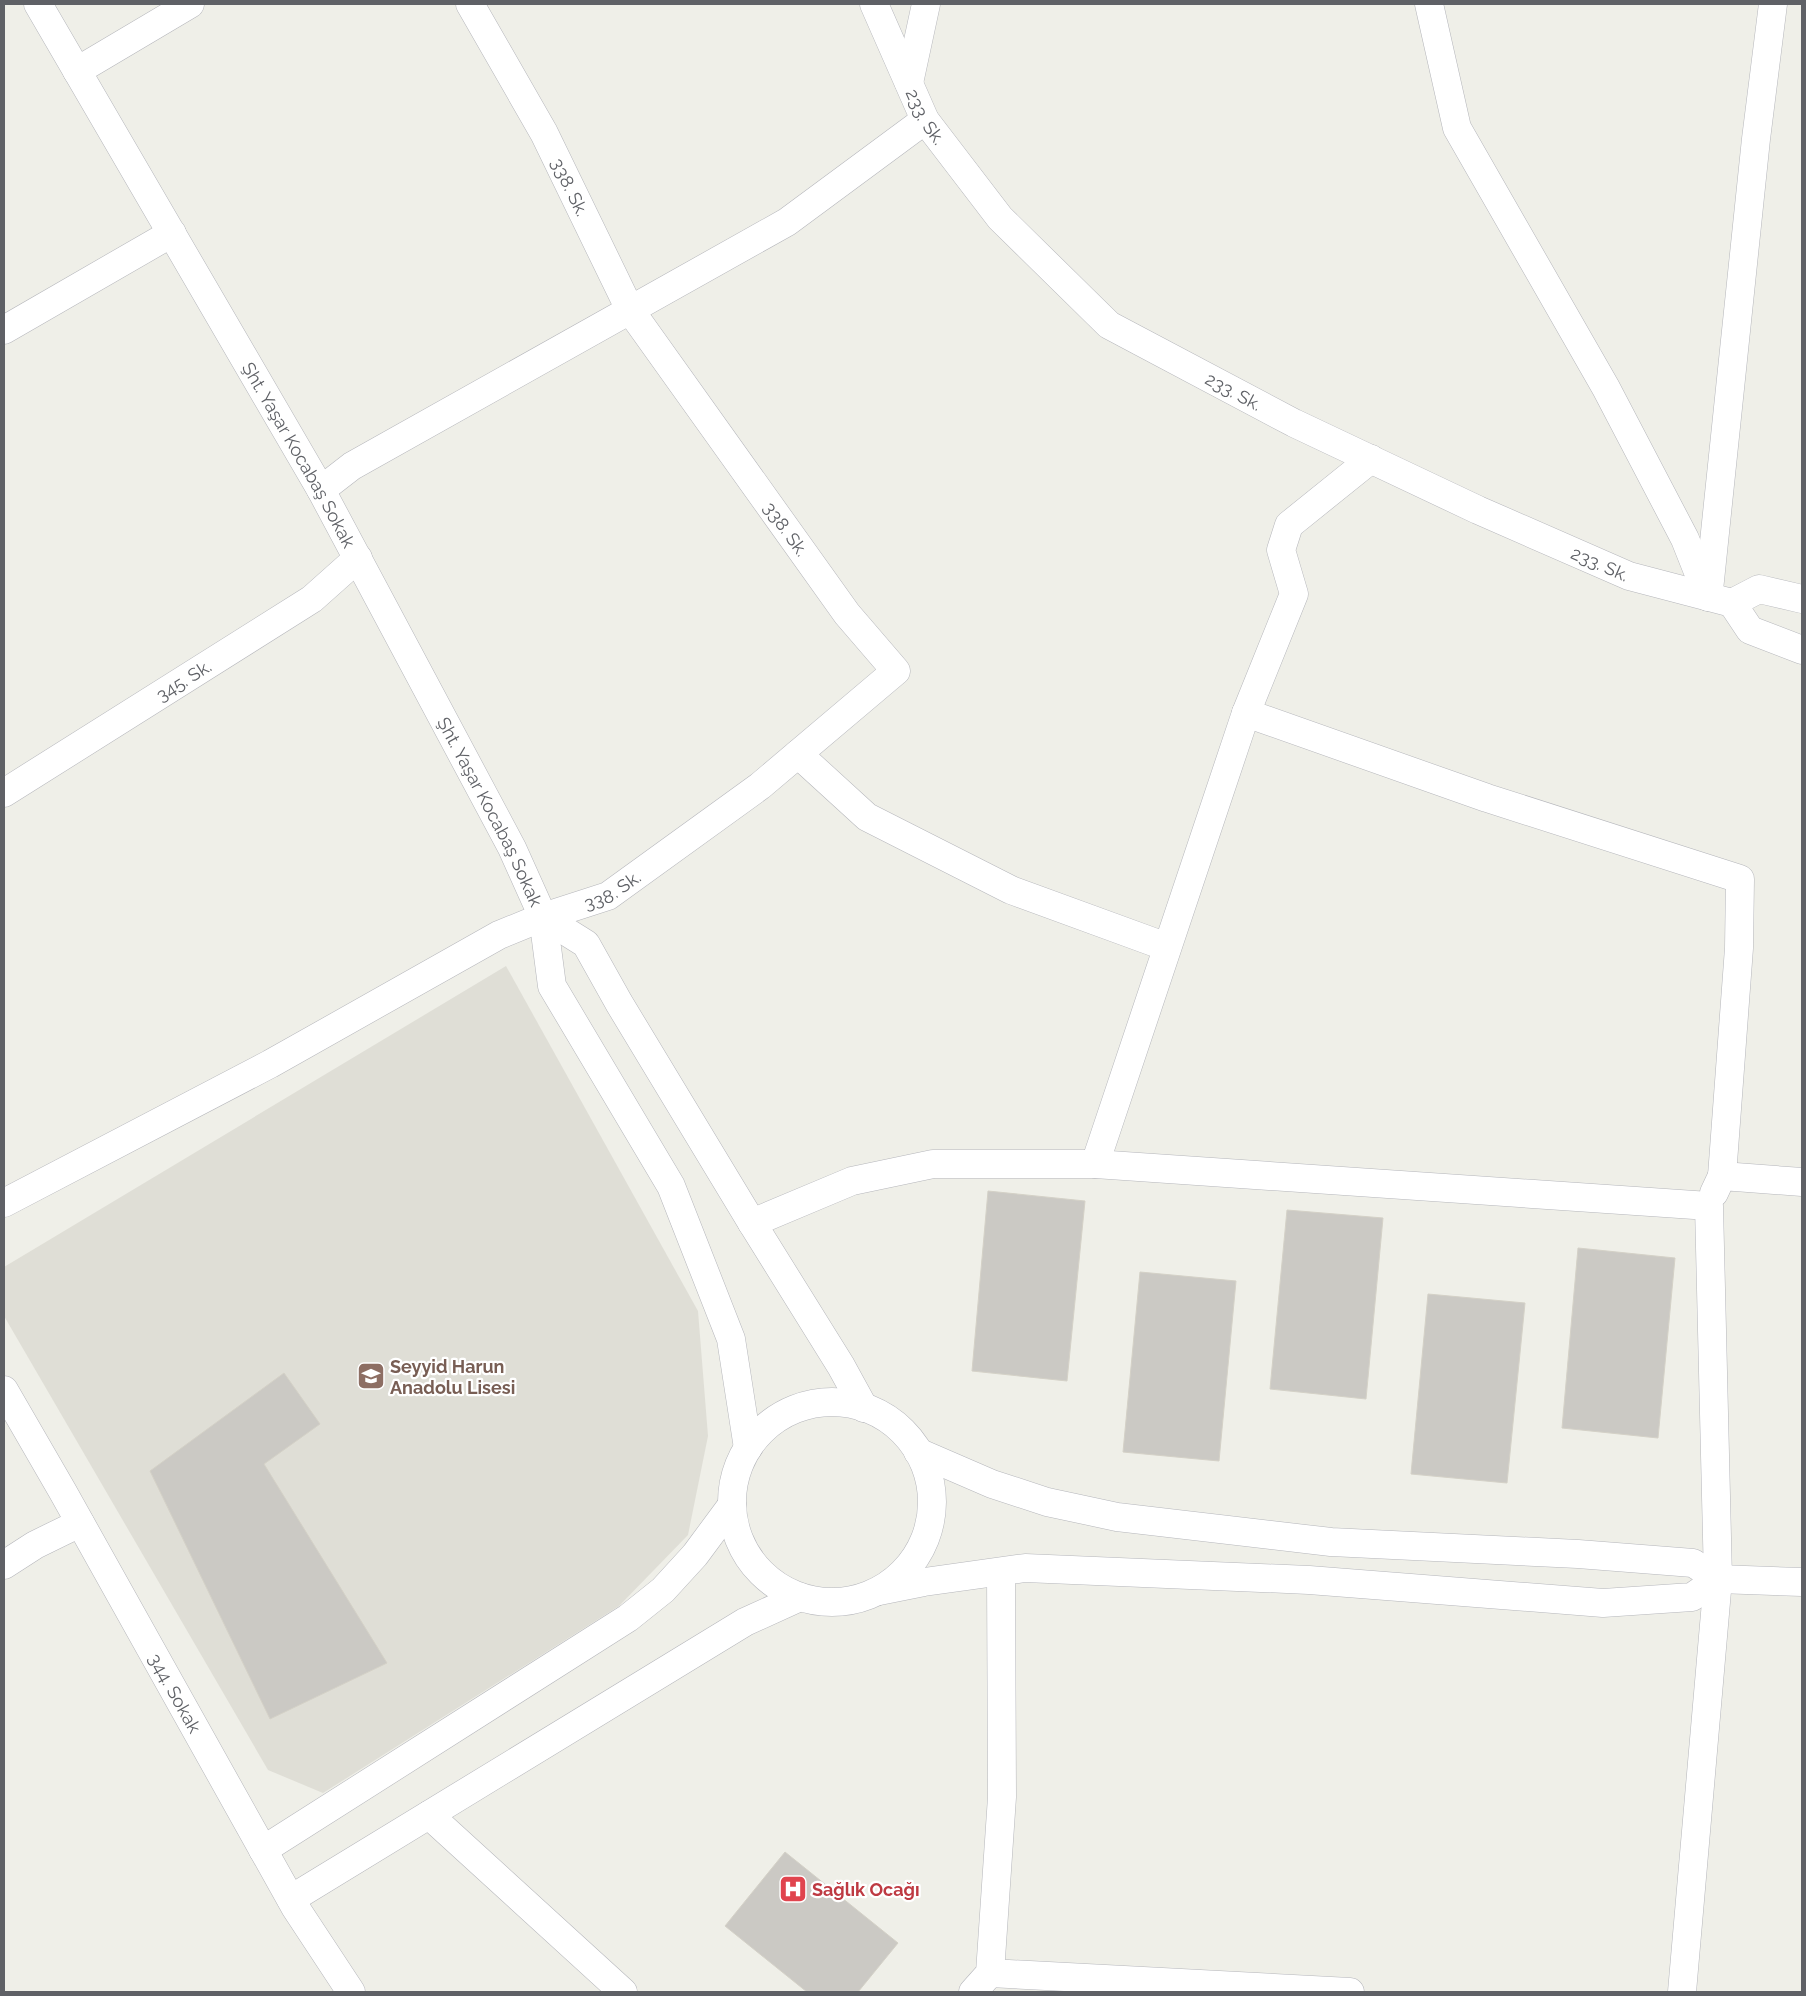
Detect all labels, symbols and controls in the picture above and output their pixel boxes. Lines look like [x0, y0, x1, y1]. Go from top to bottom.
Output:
street label: 233. Sk. [902, 86, 950, 148]
street label: 338. Sk. [547, 155, 593, 219]
street label: Şht. Yaşar Kocabaş Sokak [238, 358, 360, 551]
street label: 233. Sk. [1202, 368, 1265, 415]
street label: 338. Sk. [759, 498, 813, 560]
street label: 233. Sk. [1568, 542, 1632, 585]
street label: 345. Sk. [152, 655, 215, 705]
street label: Şht. Yaşar Kocabaş Sokak [433, 713, 547, 910]
street label: 338. Sk. [581, 866, 644, 914]
place label: Seyyid Harun Anadolu Lisesi [390, 1356, 515, 1398]
school or university icon: Seyyid Harun Anadolu Lisesi [356, 1361, 386, 1391]
street label: 344. Sokak [145, 1649, 206, 1737]
hospital icon: Sağlık Ocağı [778, 1874, 808, 1904]
place label: Sağlık Ocağı [812, 1879, 920, 1900]

